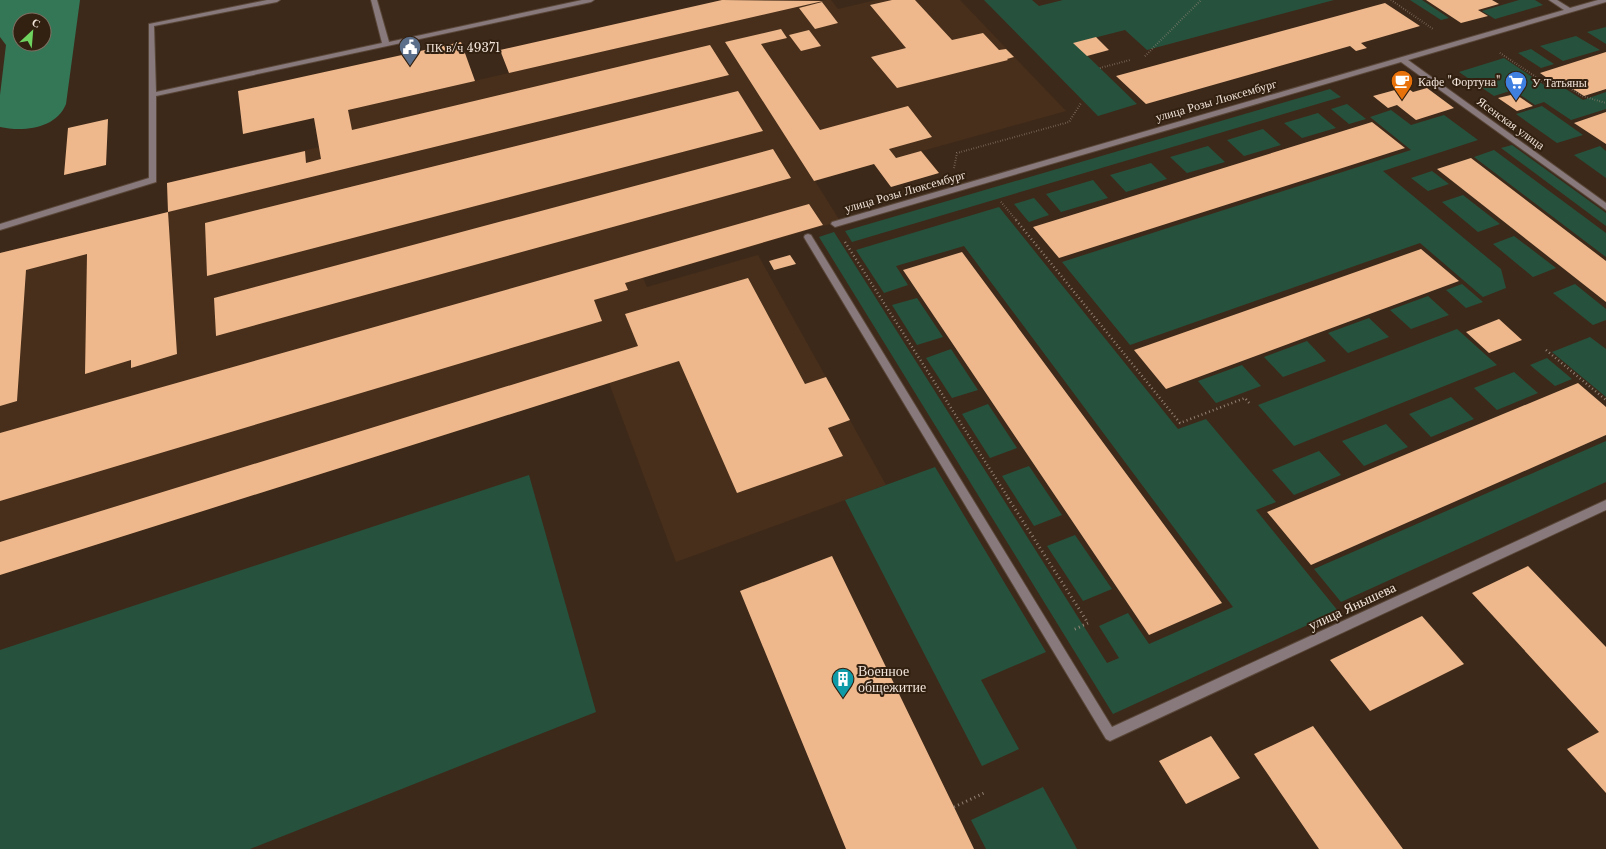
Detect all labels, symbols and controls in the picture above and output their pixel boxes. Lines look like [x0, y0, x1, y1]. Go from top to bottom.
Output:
north arrow [12, 12, 52, 52]
text: С [30, 15, 43, 31]
public building icon: ПК в/ч 49371 [397, 34, 423, 67]
place label: ПК в/ч 49371 [426, 40, 500, 55]
cafe icon: Кафе "Фортуна" [1389, 68, 1415, 101]
supermarket icon: У Татьяны [1503, 69, 1529, 102]
place label: Кафе "Фортуна" [1418, 74, 1500, 89]
place label: У Татьяны [1532, 75, 1587, 90]
street label: улица Розы Люксембург [1154, 76, 1278, 124]
street label: Ясенская улица [1474, 93, 1548, 153]
street label: улица Розы Люксембург [843, 167, 967, 215]
street label: улица Янышева [1305, 578, 1399, 634]
place label: Военное общежитие [858, 662, 926, 696]
building icon: Военное общежитие [830, 666, 856, 699]

